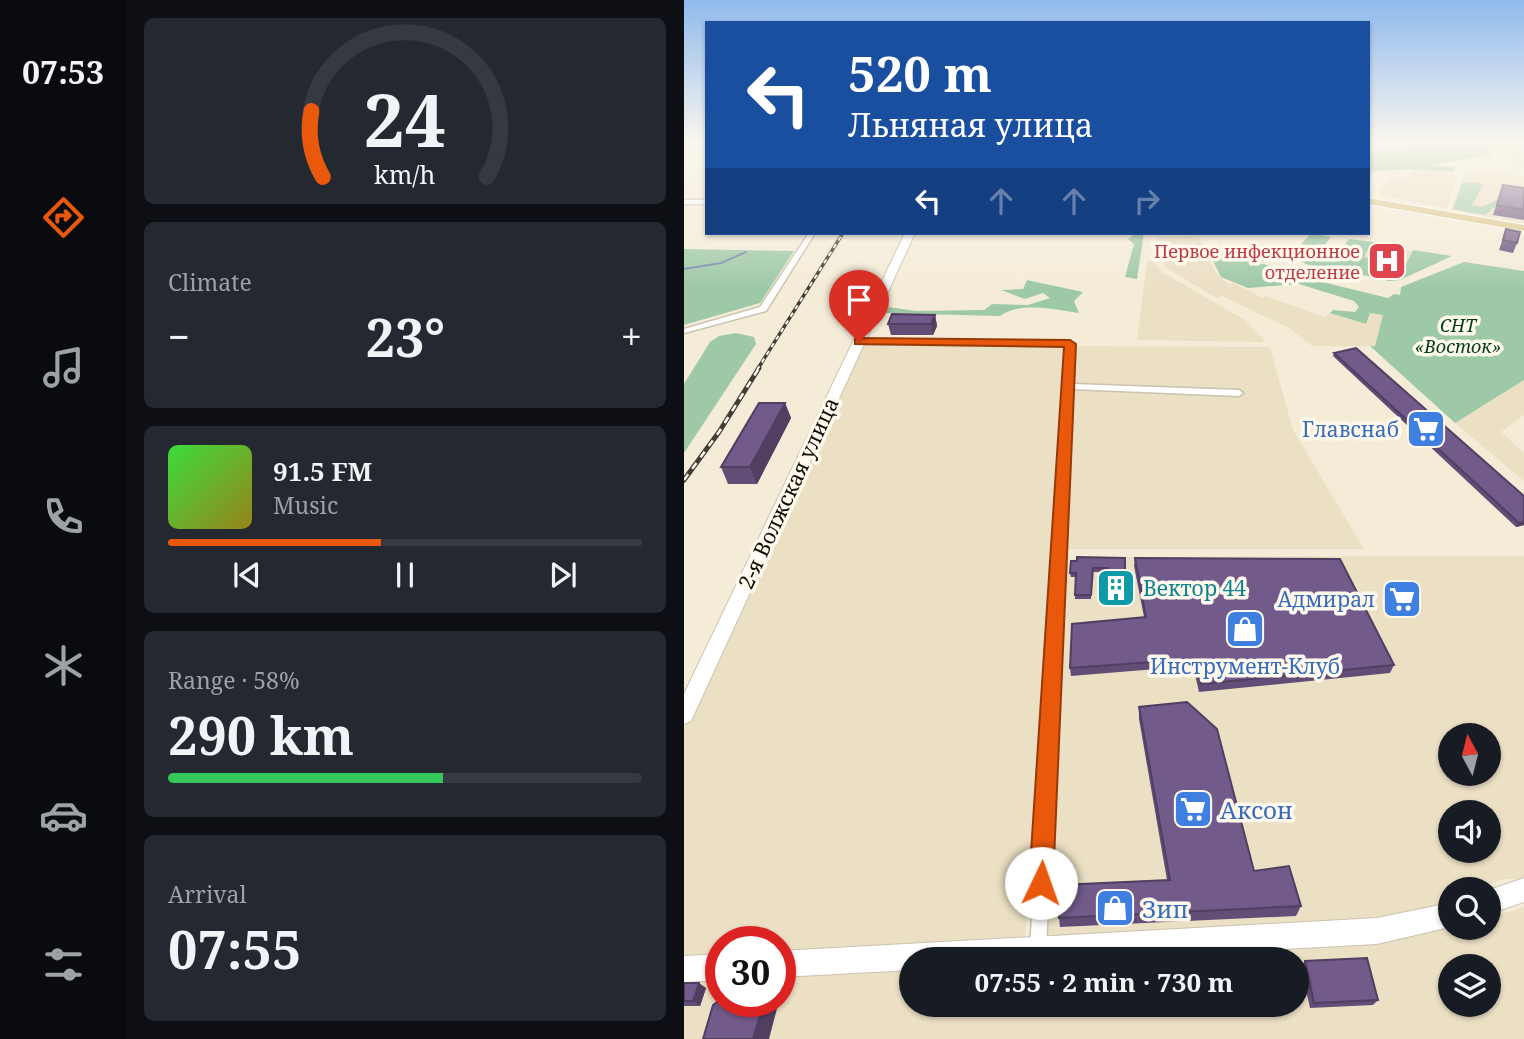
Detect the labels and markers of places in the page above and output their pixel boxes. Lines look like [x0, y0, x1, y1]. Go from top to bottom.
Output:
place label: Первое инфекционное отделение [1154, 239, 1360, 284]
hospital icon: Первое инфекционное отделение [1366, 240, 1408, 282]
pin [829, 270, 889, 342]
supermarket icon: Главснаб [1405, 408, 1447, 450]
place label: Главснаб [1302, 415, 1399, 443]
building icon: Вектор 44 [1095, 567, 1137, 609]
place label: Вектор 44 [1143, 574, 1246, 602]
supermarket icon: Адмирал [1381, 578, 1423, 620]
place label: Адмирал [1278, 585, 1375, 613]
shop icon: Инструмент-Клуб [1224, 608, 1266, 650]
place label: Инструмент-Клуб [1150, 652, 1340, 680]
supermarket icon: Аксон [1172, 788, 1214, 830]
place label: Аксон [1220, 793, 1293, 826]
shop icon: Зип [1094, 887, 1136, 929]
place label: Зип [1142, 892, 1188, 925]

